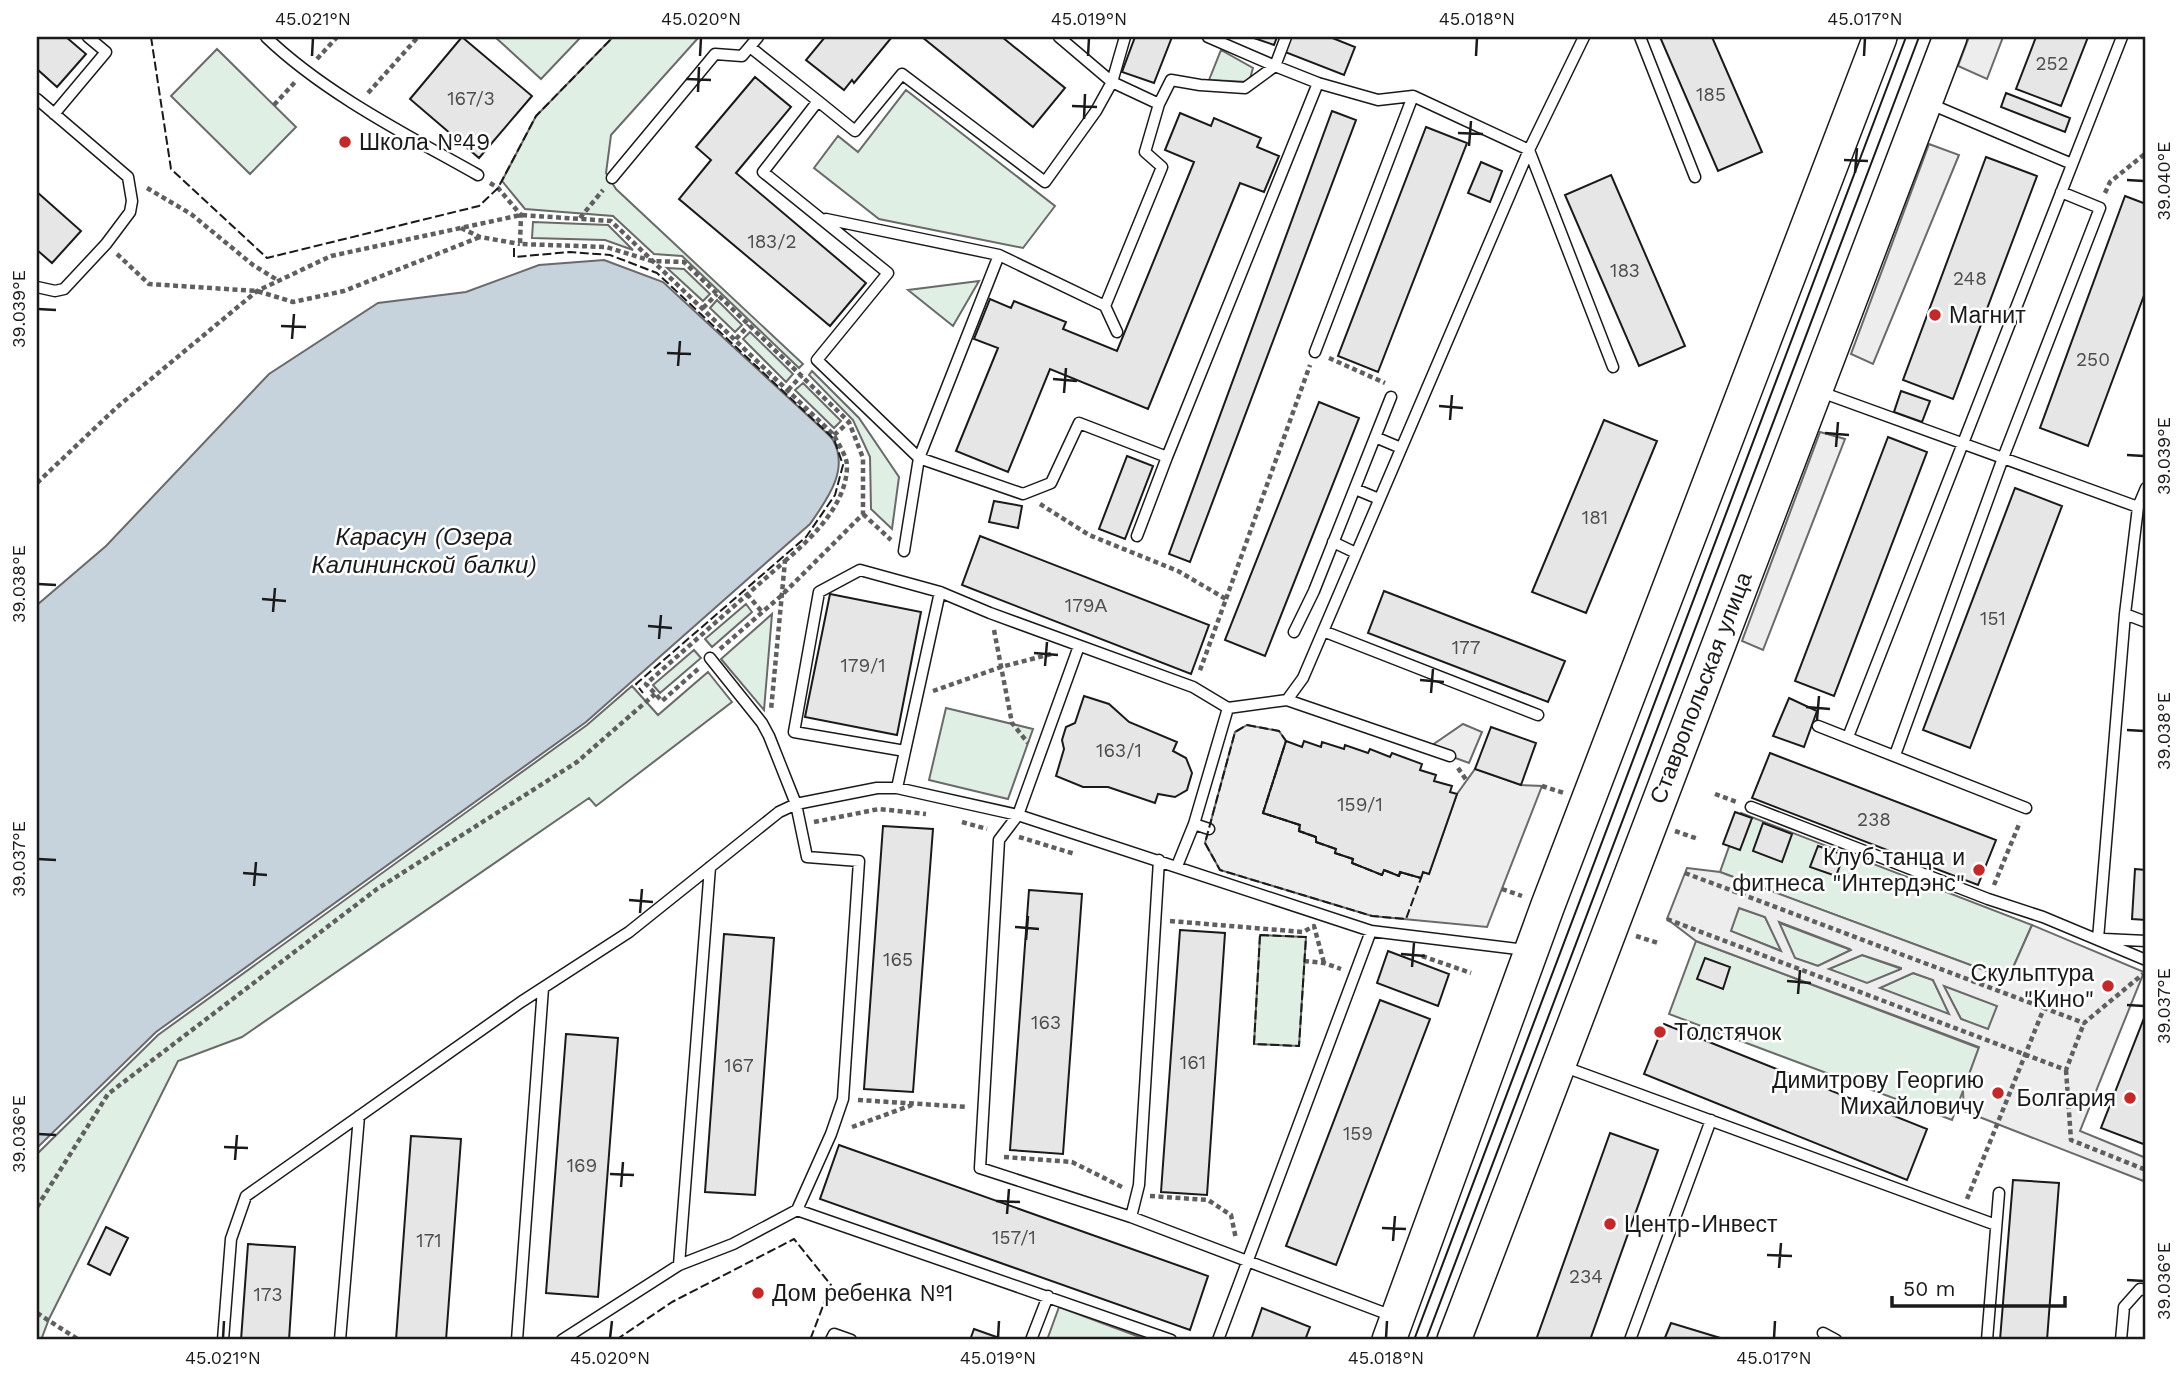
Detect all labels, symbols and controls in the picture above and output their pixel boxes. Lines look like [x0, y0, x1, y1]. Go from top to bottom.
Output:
text: 45.021°N [275, 8, 351, 29]
text: 45.020°N [661, 8, 741, 29]
text: 45.019°N [1051, 8, 1127, 29]
text: 45.018°N [1439, 8, 1515, 29]
text: 45.017°N [1827, 8, 1903, 29]
house number: 252 [2035, 52, 2069, 75]
house number: 185 [1696, 83, 1726, 106]
house number: 167/3 [447, 87, 495, 110]
place label: Школа №49 [359, 129, 490, 156]
marker: Школа №49 [337, 134, 353, 150]
text: 39.040°E [2153, 142, 2174, 220]
house number: 183/2 [747, 230, 797, 253]
house number: 183 [1610, 259, 1640, 282]
house number: 248 [1953, 267, 1987, 290]
text: 39.039°E [8, 270, 29, 348]
place label: Магнит [1949, 302, 2026, 329]
marker: Магнит [1927, 307, 1943, 323]
house number: 250 [2076, 348, 2110, 371]
text: 39.039°E [2153, 417, 2174, 495]
house number: 181 [1582, 506, 1608, 529]
water label: Карасун (Озера Калининской балки) [312, 523, 536, 579]
text: 39.038°E [8, 545, 29, 623]
street label: Ставропольская улица [1644, 568, 1758, 808]
house number: 179А [1065, 594, 1108, 617]
house number: 151 [1980, 607, 2006, 630]
house number: 177 [1452, 636, 1480, 659]
house number: 179/1 [840, 654, 886, 677]
text: 39.038°E [2153, 692, 2174, 770]
house number: 163/1 [1096, 739, 1142, 762]
house number: 159/1 [1337, 793, 1383, 816]
house number: 238 [1857, 808, 1891, 831]
text: 39.037°E [8, 821, 29, 897]
place label: Клуб танца и фитнеса "Интердэнс" [1732, 844, 1965, 897]
marker: Клуб танца и фитнеса "Интердэнс" [1971, 862, 1987, 878]
house number: 165 [883, 948, 913, 971]
place label: Скульптура "Кино" [1971, 960, 2094, 1013]
text: 39.037°E [2153, 968, 2174, 1044]
marker: Скульптура "Кино" [2100, 978, 2116, 994]
house number: 163 [1031, 1011, 1061, 1034]
place label: Толстячок [1674, 1019, 1782, 1046]
marker: Толстячок [1652, 1024, 1668, 1040]
house number: 161 [1180, 1051, 1206, 1074]
house number: 167 [724, 1054, 754, 1077]
place label: Димитрову Георгию Михайловичу [1772, 1067, 1984, 1120]
marker: Димитрову Георгию Михайловичу [1990, 1085, 2006, 1101]
place label: Болгария [2016, 1085, 2116, 1112]
marker: Болгария [2122, 1090, 2138, 1106]
text: 39.036°E [8, 1095, 29, 1173]
house number: 159 [1343, 1122, 1373, 1145]
house number: 169 [567, 1154, 597, 1177]
place label: Центр-Инвест [1624, 1211, 1778, 1238]
marker: Центр-Инвест [1602, 1216, 1618, 1232]
house number: 157/1 [992, 1226, 1036, 1249]
house number: 171 [416, 1229, 442, 1252]
text: 39.036°E [2153, 1242, 2174, 1320]
house number: 234 [1569, 1265, 1603, 1288]
scale bar [1892, 1265, 2066, 1309]
text: 50 m [1903, 1276, 1955, 1301]
place label: Дом ребенка №1 [772, 1280, 953, 1307]
house number: 173 [253, 1283, 283, 1306]
marker: Дом ребенка №1 [750, 1285, 766, 1301]
text: 45.021°N [185, 1347, 261, 1368]
text: 45.020°N [570, 1347, 650, 1368]
text: 45.019°N [960, 1347, 1036, 1368]
text: 45.018°N [1348, 1347, 1424, 1368]
text: 45.017°N [1736, 1347, 1812, 1368]

